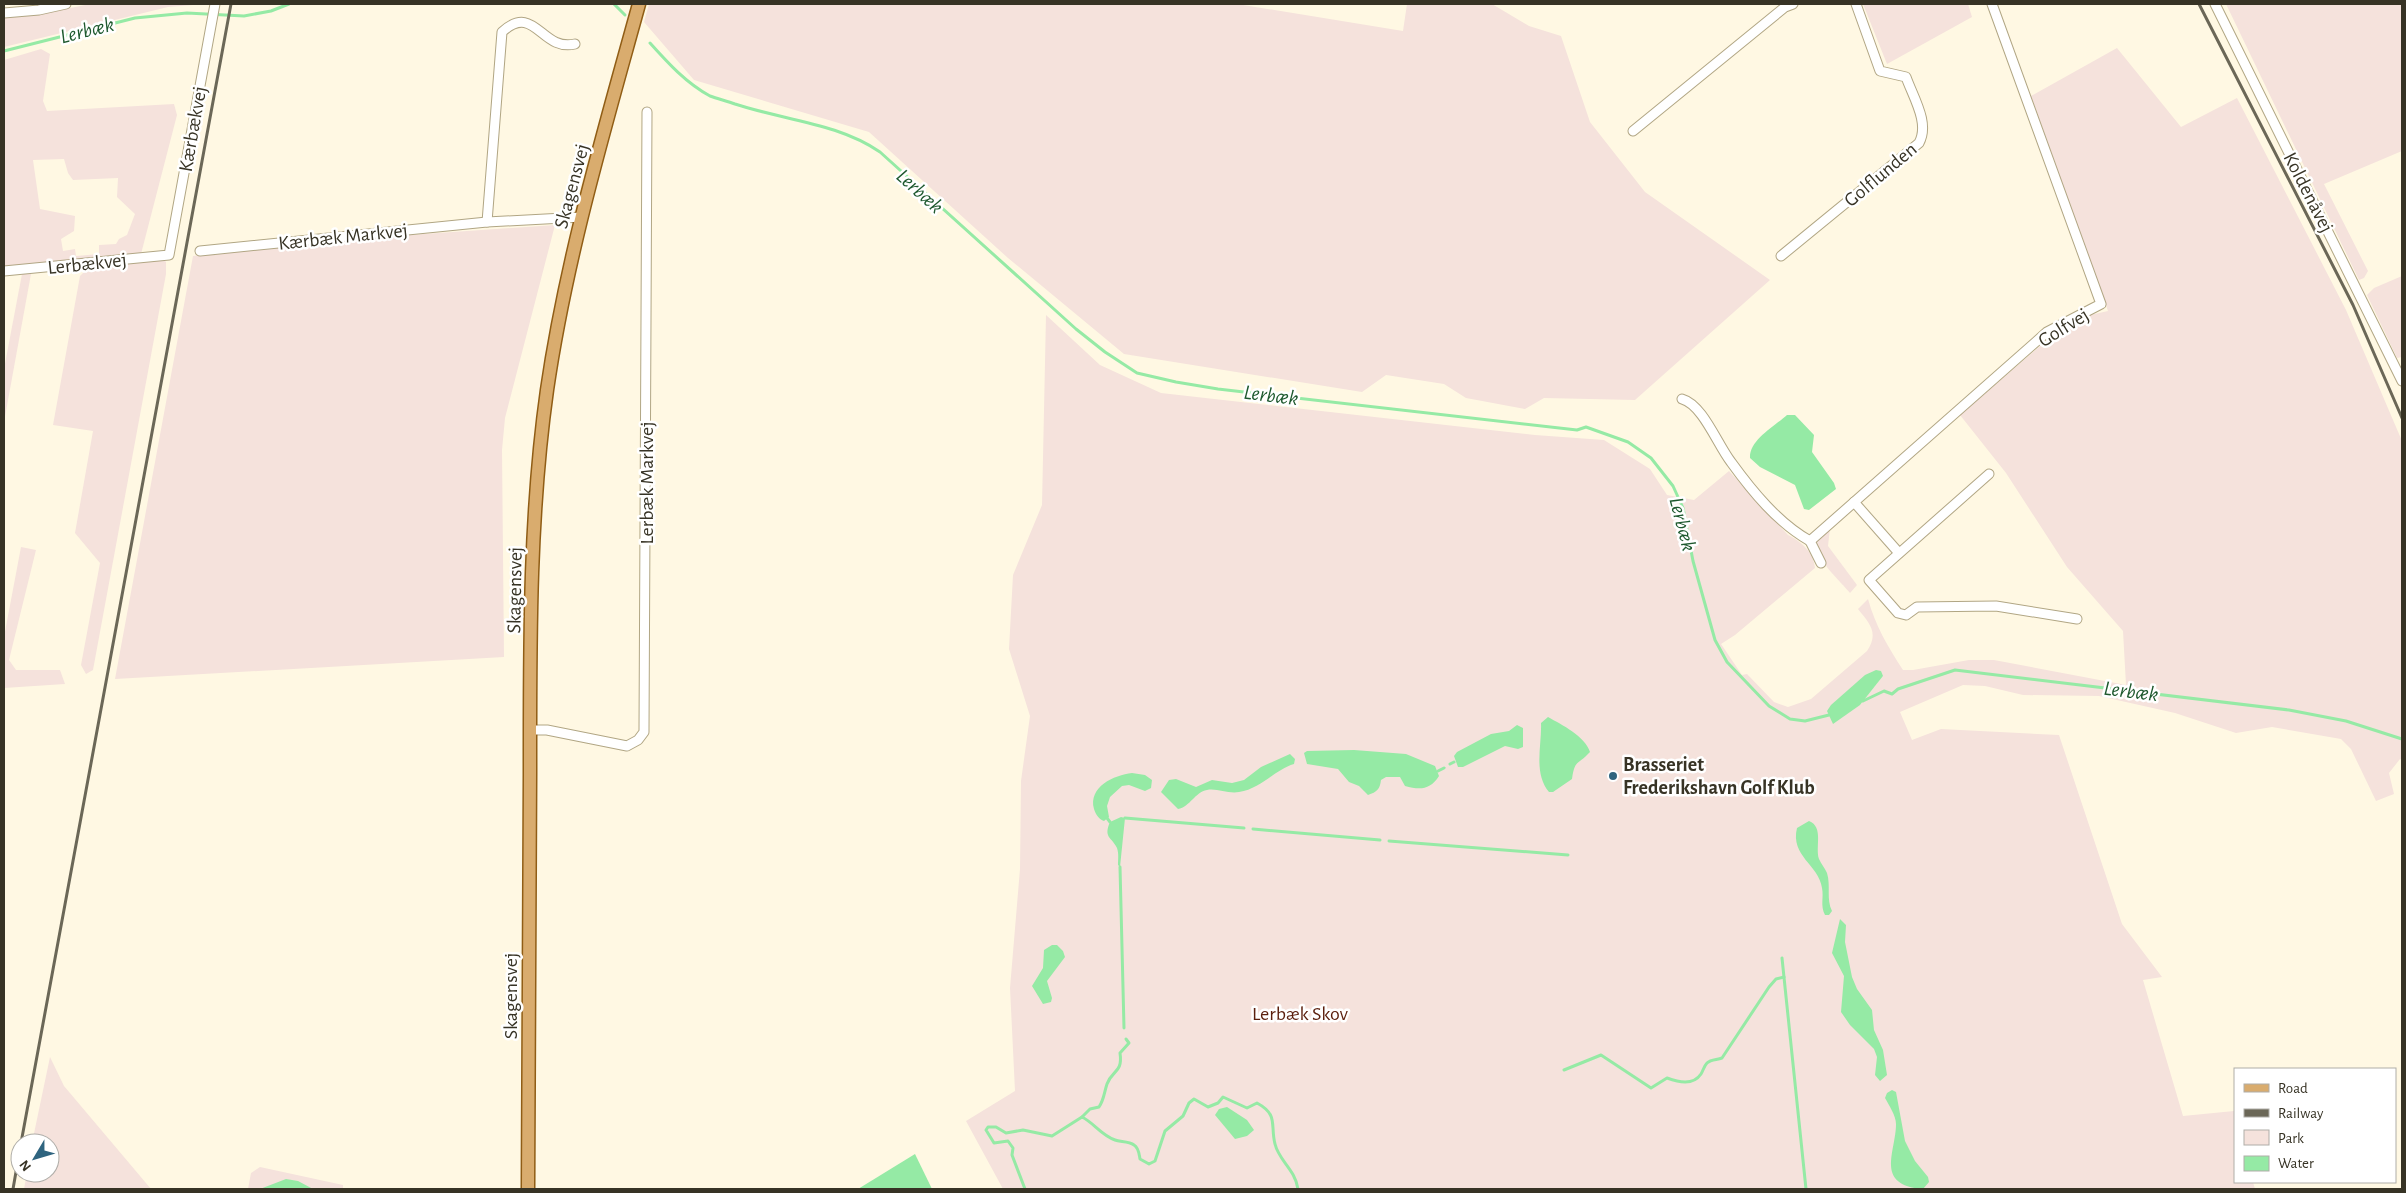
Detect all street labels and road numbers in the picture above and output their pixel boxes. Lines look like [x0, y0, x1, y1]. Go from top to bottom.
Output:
street label: Kærbækvej [176, 85, 210, 173]
street label: Golflunden [1841, 139, 1921, 211]
street label: Skagensvej [551, 142, 593, 231]
street label: Koldenåvej [2279, 149, 2337, 236]
street label: Kærbæk Markvej [277, 220, 409, 254]
street label: Lerbækvej [47, 250, 128, 278]
street label: Golfvej [2035, 305, 2092, 351]
street label: Lerbæk Markvej [637, 422, 657, 544]
street label: Skagensvej [504, 547, 526, 633]
street label: Skagensvej [501, 953, 521, 1039]

